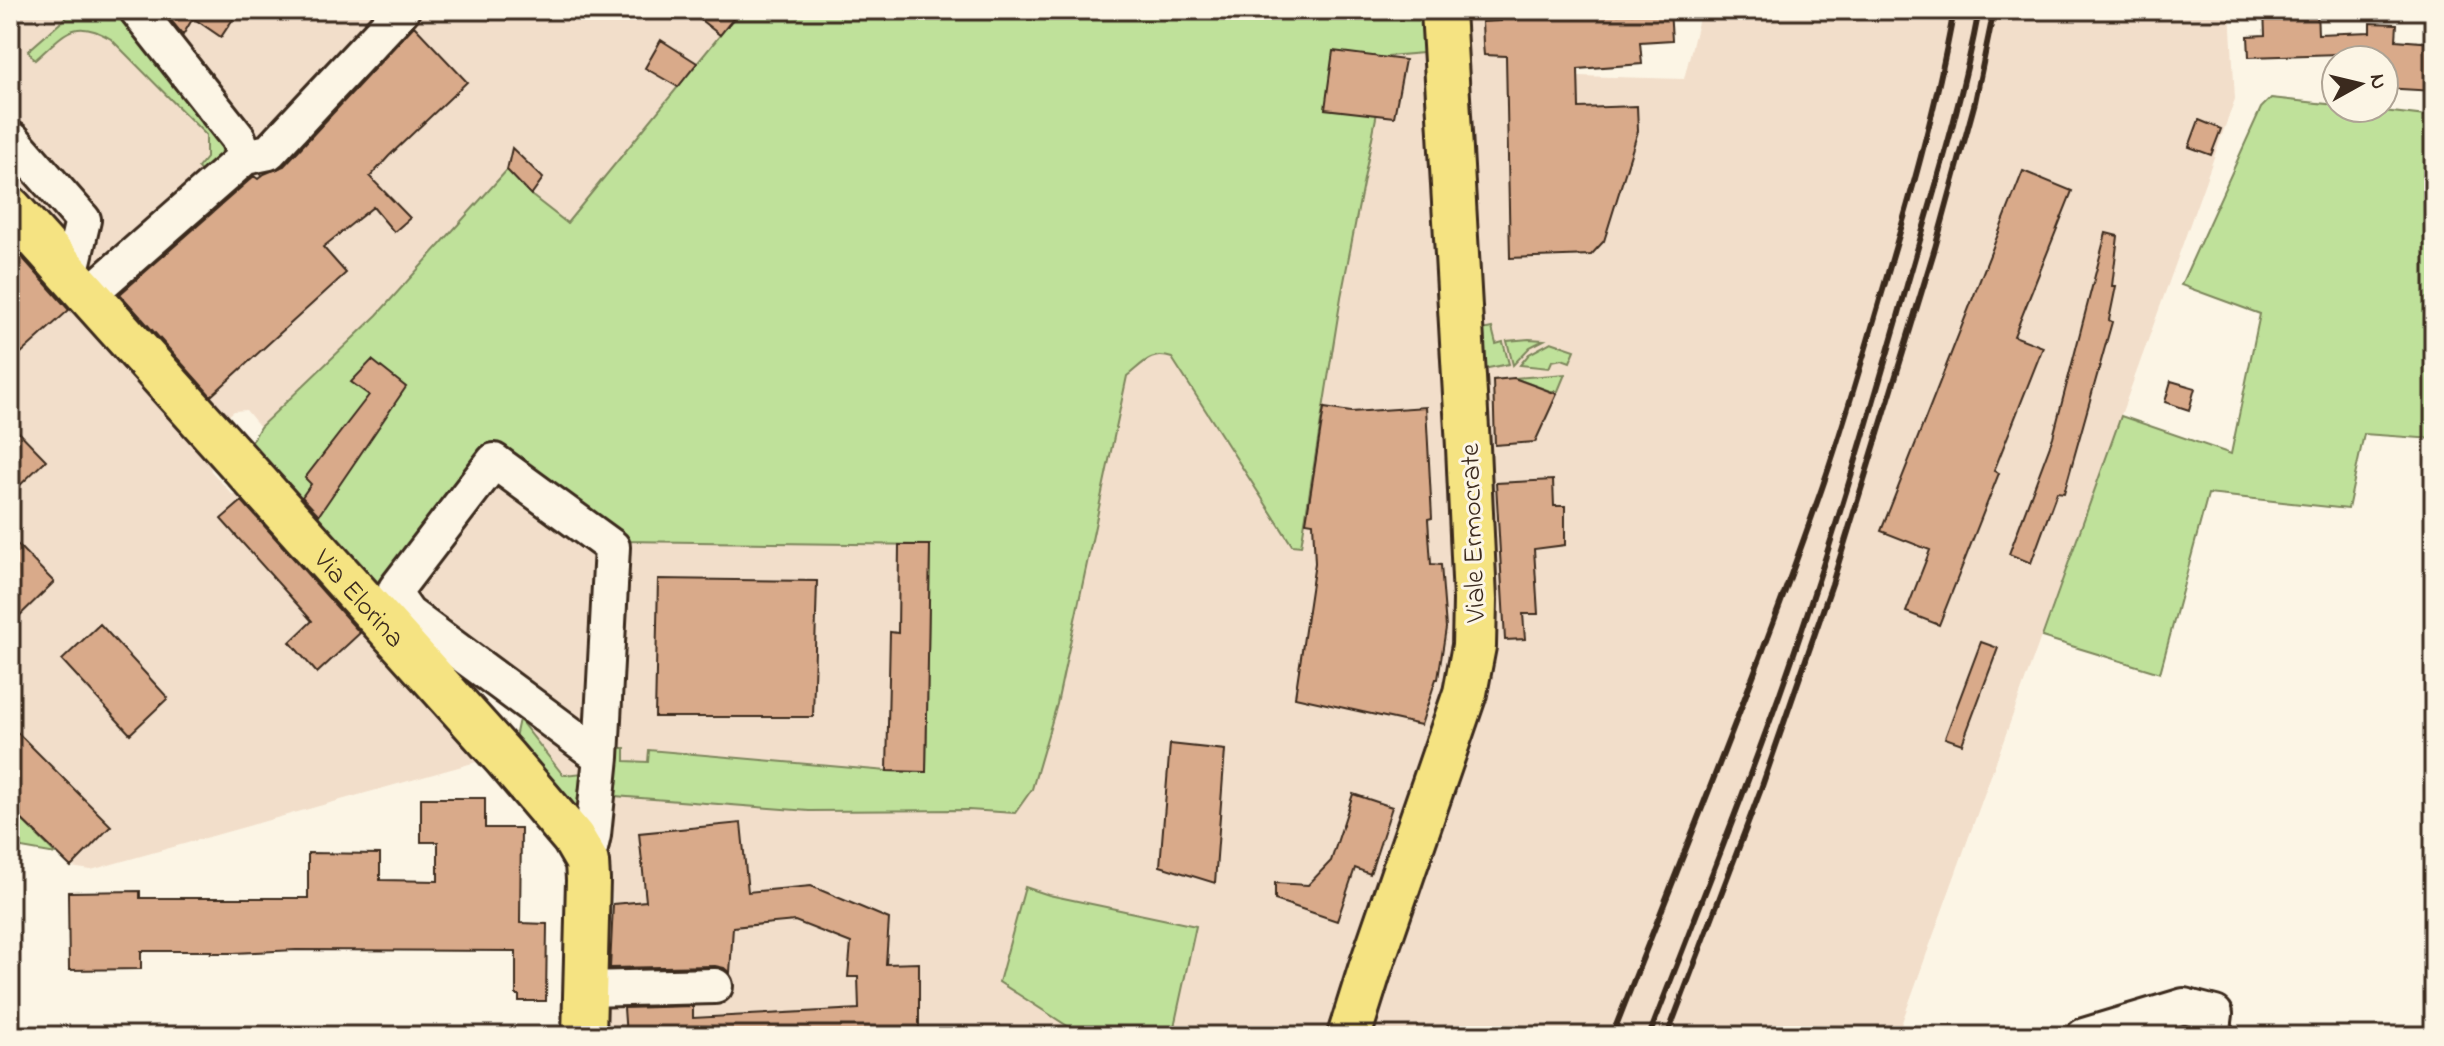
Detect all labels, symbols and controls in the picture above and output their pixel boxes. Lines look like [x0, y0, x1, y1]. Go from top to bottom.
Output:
north arrow [2320, 44, 2400, 124]
text: N [2360, 72, 2394, 91]
street label: Viale Ermocrate [1451, 442, 1498, 624]
street label: Via Elorina [302, 541, 414, 658]

